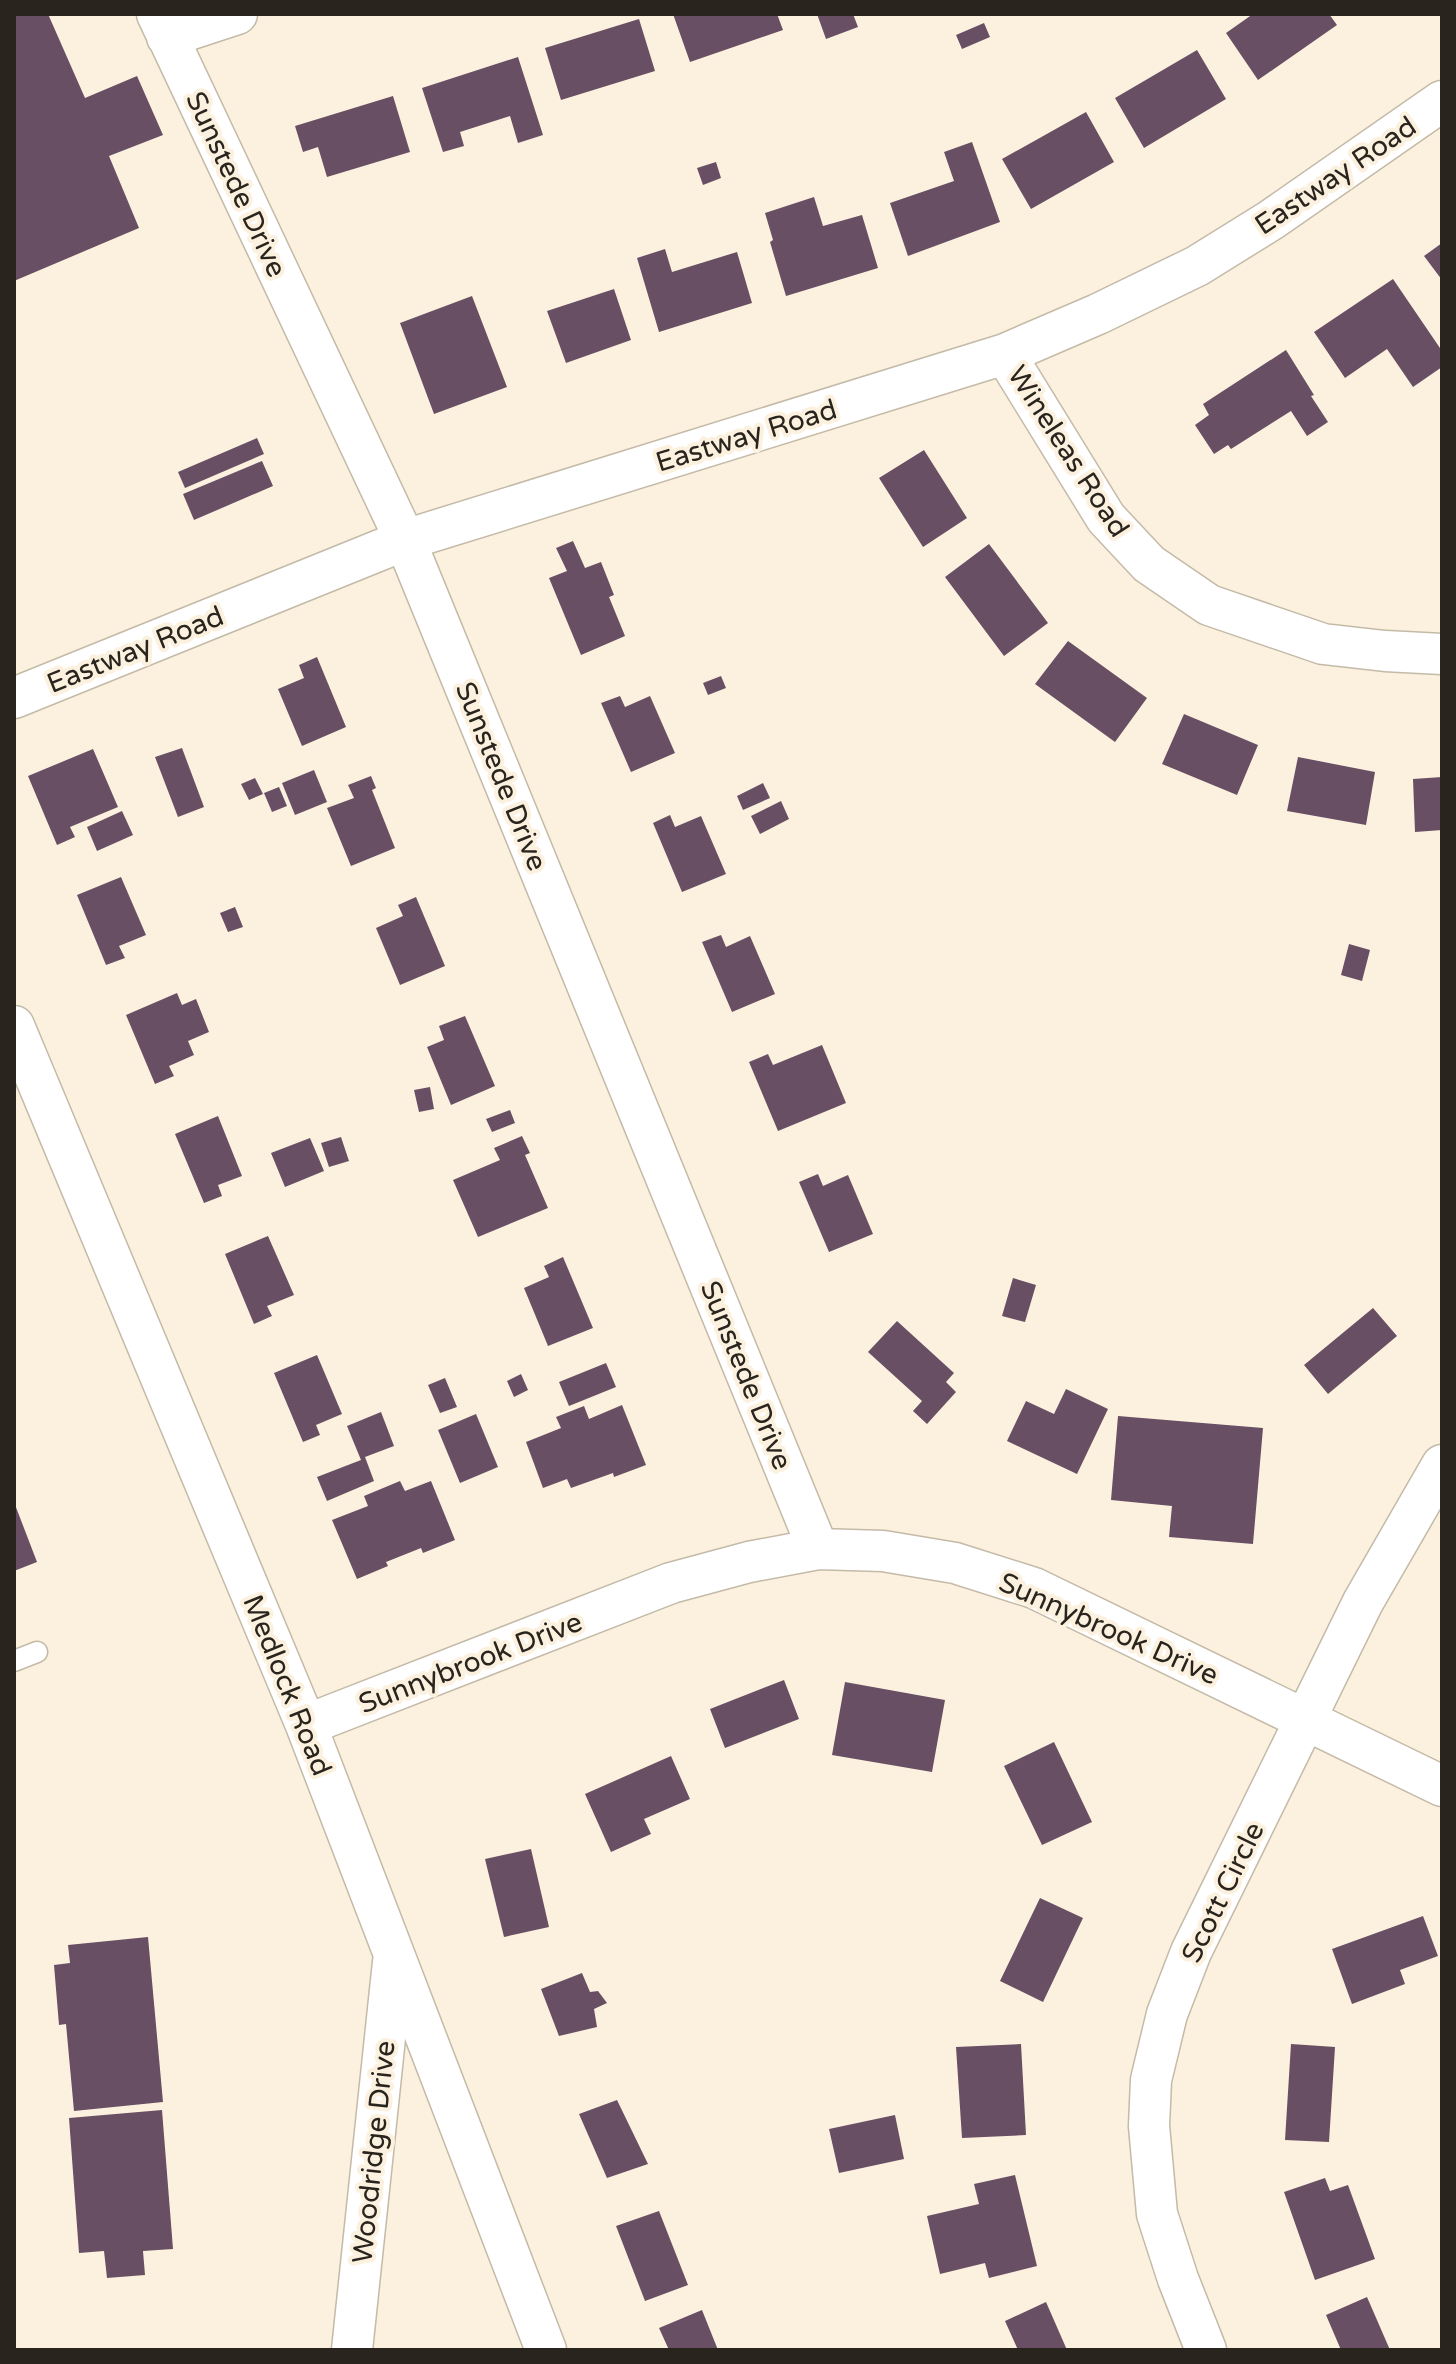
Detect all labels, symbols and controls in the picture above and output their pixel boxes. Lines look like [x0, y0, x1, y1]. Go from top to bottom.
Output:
street label: Sunstede Drive [178, 86, 294, 282]
street label: Eastway Road [1248, 109, 1423, 242]
street label: Wineleas Road [1000, 359, 1136, 544]
street label: Eastway Road [652, 392, 841, 480]
street label: Eastway Road [42, 599, 229, 701]
street label: Sunstede Drive [448, 677, 554, 876]
street label: Sunstede Drive [693, 1276, 799, 1475]
street label: Sunnybrook Drive [994, 1565, 1224, 1693]
street label: Medlock Road [235, 1590, 339, 1781]
street label: Sunnybrook Drive [354, 1605, 587, 1721]
street label: Scott Circle [1174, 1817, 1272, 1968]
street label: Woodridge Drive [345, 2039, 403, 2265]

